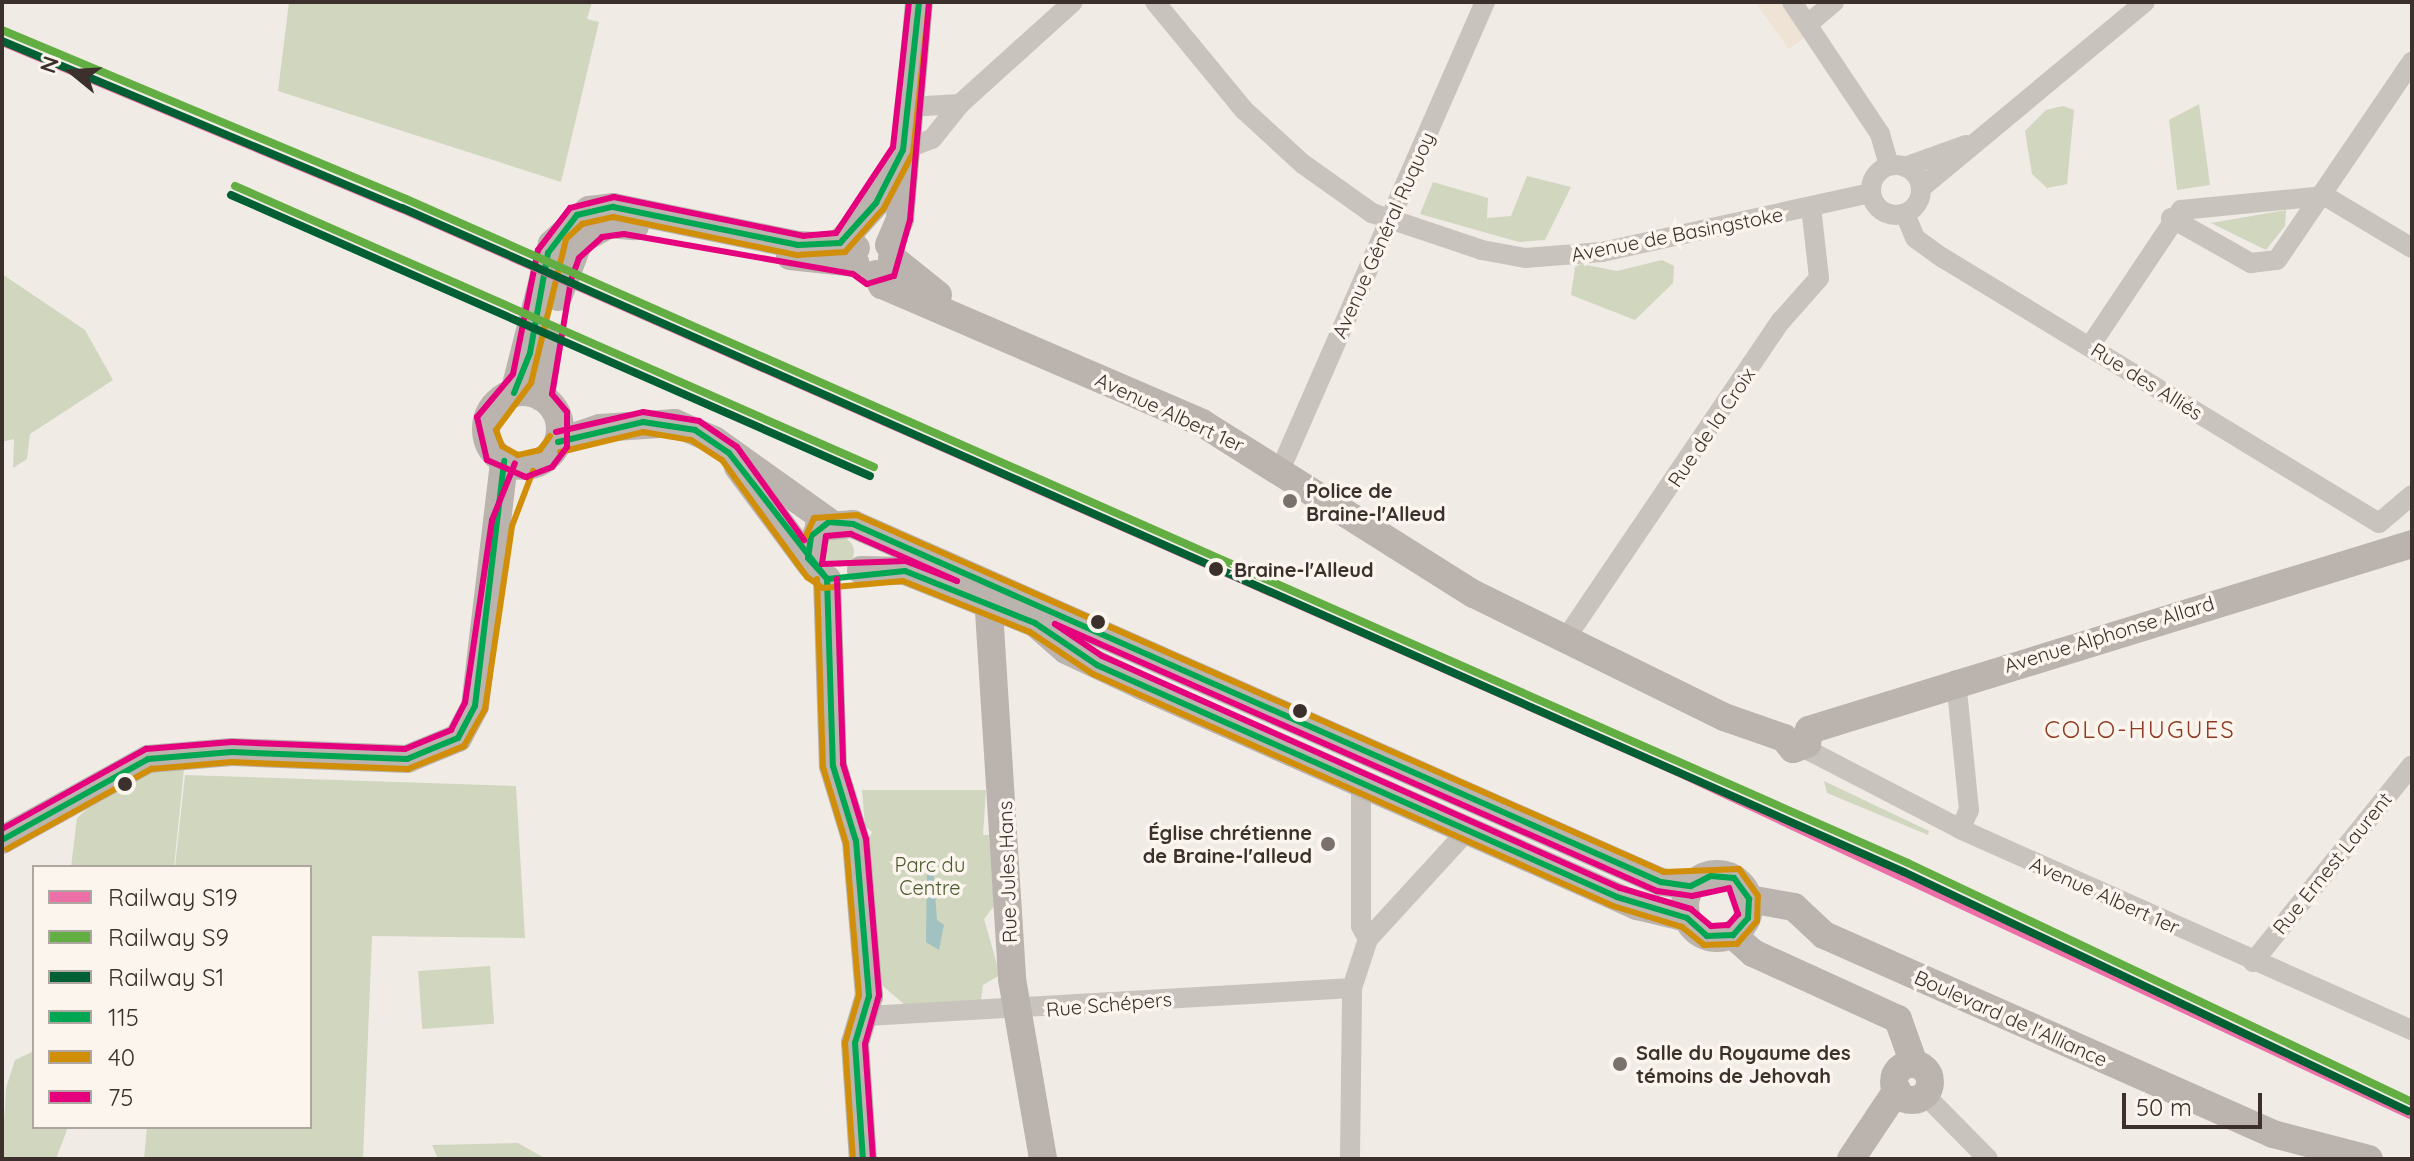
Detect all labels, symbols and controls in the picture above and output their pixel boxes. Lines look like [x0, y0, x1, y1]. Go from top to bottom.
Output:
north arrow [32, 32, 112, 112]
text: N [33, 53, 65, 77]
street label: Avenue Général Ruquoy [1327, 128, 1439, 342]
street label: Avenue de Basingstoke [1569, 202, 1785, 266]
street label: Rue des Alliés [2087, 337, 2207, 425]
street label: Rue de la Croix [1662, 363, 1760, 491]
street label: Avenue Albert 1er [1092, 367, 1248, 457]
place label: Police de Braine-l'Alleud [1306, 478, 1446, 525]
marker: Police de Braine-l'Alleud [1281, 492, 1299, 510]
place label: Braine-l'Alleud [1234, 557, 1374, 581]
marker: Braine-l'Alleud [1205, 558, 1227, 580]
street label: Avenue Alphonse Allard [2001, 591, 2217, 677]
unlabelled marker [1090, 614, 1106, 630]
unlabelled marker [1292, 703, 1308, 719]
district label: COLO-HUGUES [2044, 716, 2236, 744]
unlabelled marker [117, 776, 133, 792]
street label: Rue Ernest Laurent [2267, 787, 2397, 939]
street label: Rue Jules Hans [993, 801, 1021, 943]
place label: Église chrétienne de Braine-l'alleud [1143, 820, 1312, 867]
marker: Église chrétienne de Braine-l'alleud [1319, 835, 1337, 853]
street label: Avenue Albert 1er [2027, 851, 2183, 939]
park label: Parc du Centre [895, 852, 965, 899]
legend [32, 865, 312, 1129]
text: Railway S19 [108, 882, 238, 912]
text: Railway S9 [108, 922, 229, 952]
text: Railway S1 [108, 962, 224, 992]
street label: Boulevard de l'Alliance [1911, 965, 2111, 1071]
street label: Rue Schépers [1045, 987, 1173, 1021]
text: 115 [108, 1002, 139, 1032]
place label: Salle du Royaume des témoins de Jehovah [1636, 1040, 1851, 1087]
text: 40 [108, 1042, 135, 1072]
marker: Salle du Royaume des témoins de Jehovah [1611, 1055, 1629, 1073]
scale bar [2126, 1077, 2266, 1127]
text: 75 [108, 1082, 133, 1112]
text: 50 m [2136, 1092, 2192, 1122]

